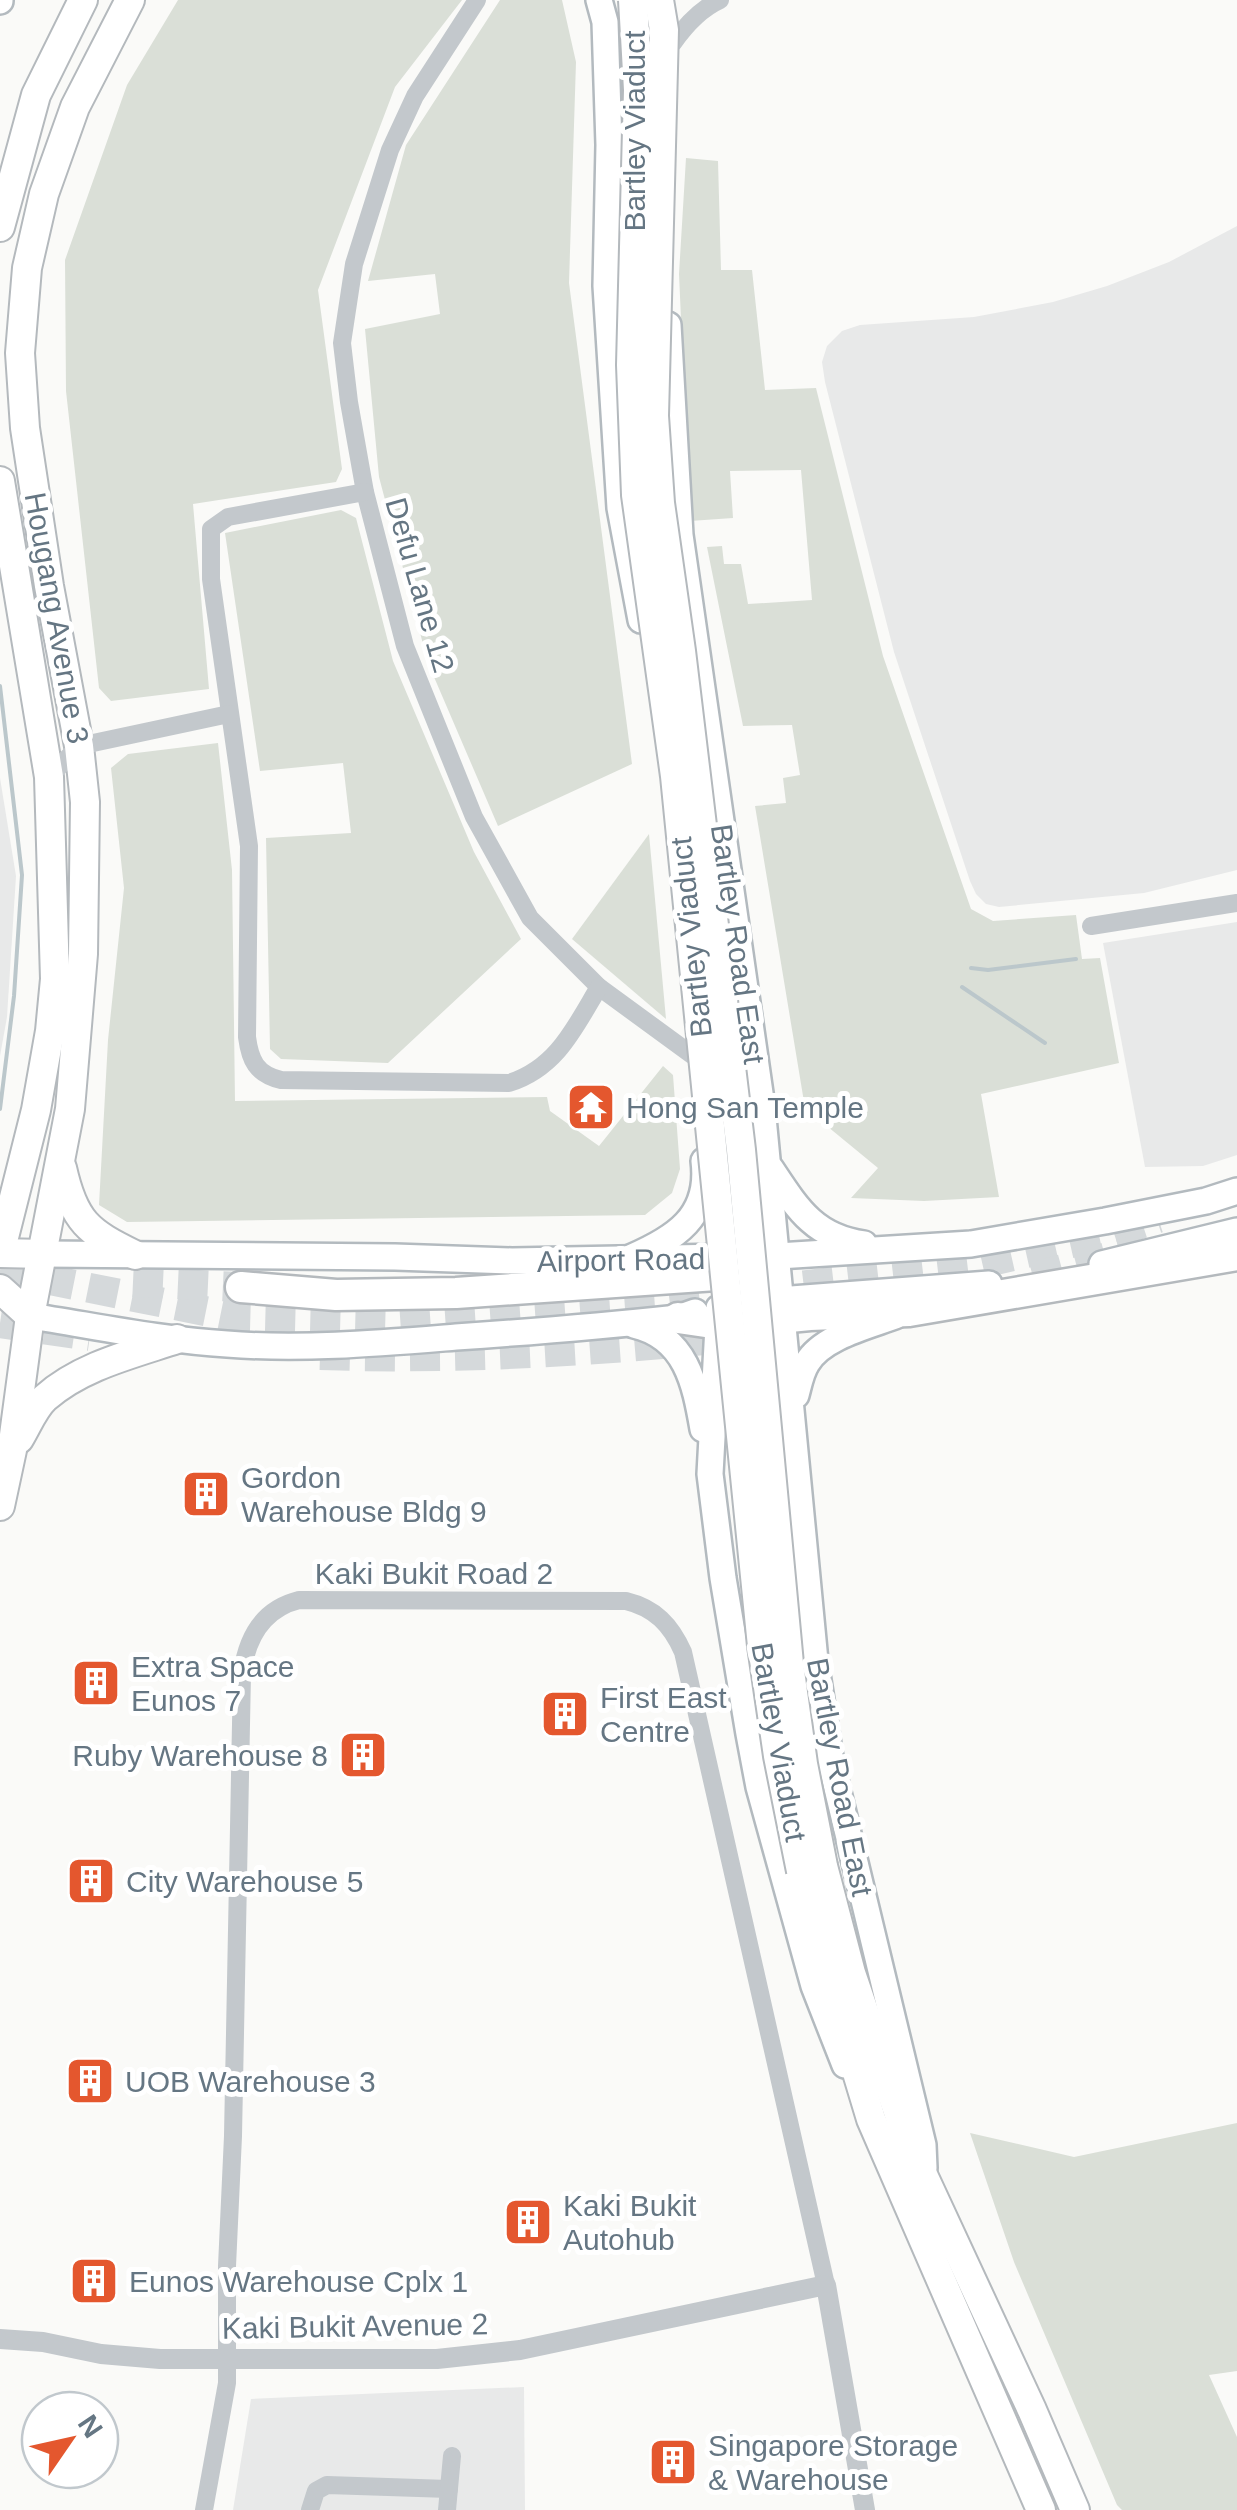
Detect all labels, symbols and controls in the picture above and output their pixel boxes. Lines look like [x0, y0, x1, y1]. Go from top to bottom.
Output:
street label: Bartley Viaduct [618, 30, 651, 232]
street label: Hougang Avenue 3 [19, 490, 95, 746]
street label: Defu Lane 12 [379, 494, 461, 676]
street label: Bartley Road East [705, 822, 771, 1067]
street label: Bartley Viaduct [664, 835, 718, 1039]
temple icon: Hong San Temple [565, 1081, 617, 1133]
place label: Hong San Temple [626, 1091, 864, 1124]
street label: Airport Road [537, 1242, 705, 1278]
place label: Gordon Warehouse Bldg 9 [241, 1461, 487, 1528]
building icon: Gordon Warehouse Bldg 9 [180, 1468, 232, 1520]
street label: Kaki Bukit Road 2 [315, 1557, 553, 1590]
street label: Bartley Viaduct [745, 1640, 813, 1845]
place label: Extra Space Eunos 7 [131, 1650, 294, 1717]
street label: Bartley Road East [801, 1655, 879, 1899]
building icon: Extra Space Eunos 7 [70, 1657, 122, 1709]
place label: First East Centre [600, 1681, 727, 1748]
building icon: First East Centre [539, 1688, 591, 1740]
building icon: Ruby Warehouse 8 [337, 1729, 389, 1781]
place label: Ruby Warehouse 8 [72, 1739, 328, 1772]
building icon: City Warehouse 5 [65, 1855, 117, 1907]
place label: City Warehouse 5 [126, 1865, 363, 1898]
building icon: UOB Warehouse 3 [64, 2055, 116, 2107]
place label: UOB Warehouse 3 [125, 2065, 376, 2098]
place label: Kaki Bukit Autohub [563, 2189, 697, 2256]
building icon: Kaki Bukit Autohub [502, 2196, 554, 2248]
building icon: Eunos Warehouse Cplx 1 [68, 2255, 120, 2307]
place label: Eunos Warehouse Cplx 1 [129, 2265, 468, 2298]
street label: Kaki Bukit Avenue 2 [222, 2307, 488, 2345]
north arrow [20, 2390, 120, 2490]
text: N [72, 2409, 109, 2443]
place label: Singapore Storage & Warehouse [708, 2429, 958, 2496]
building icon: Singapore Storage & Warehouse [647, 2436, 699, 2488]

